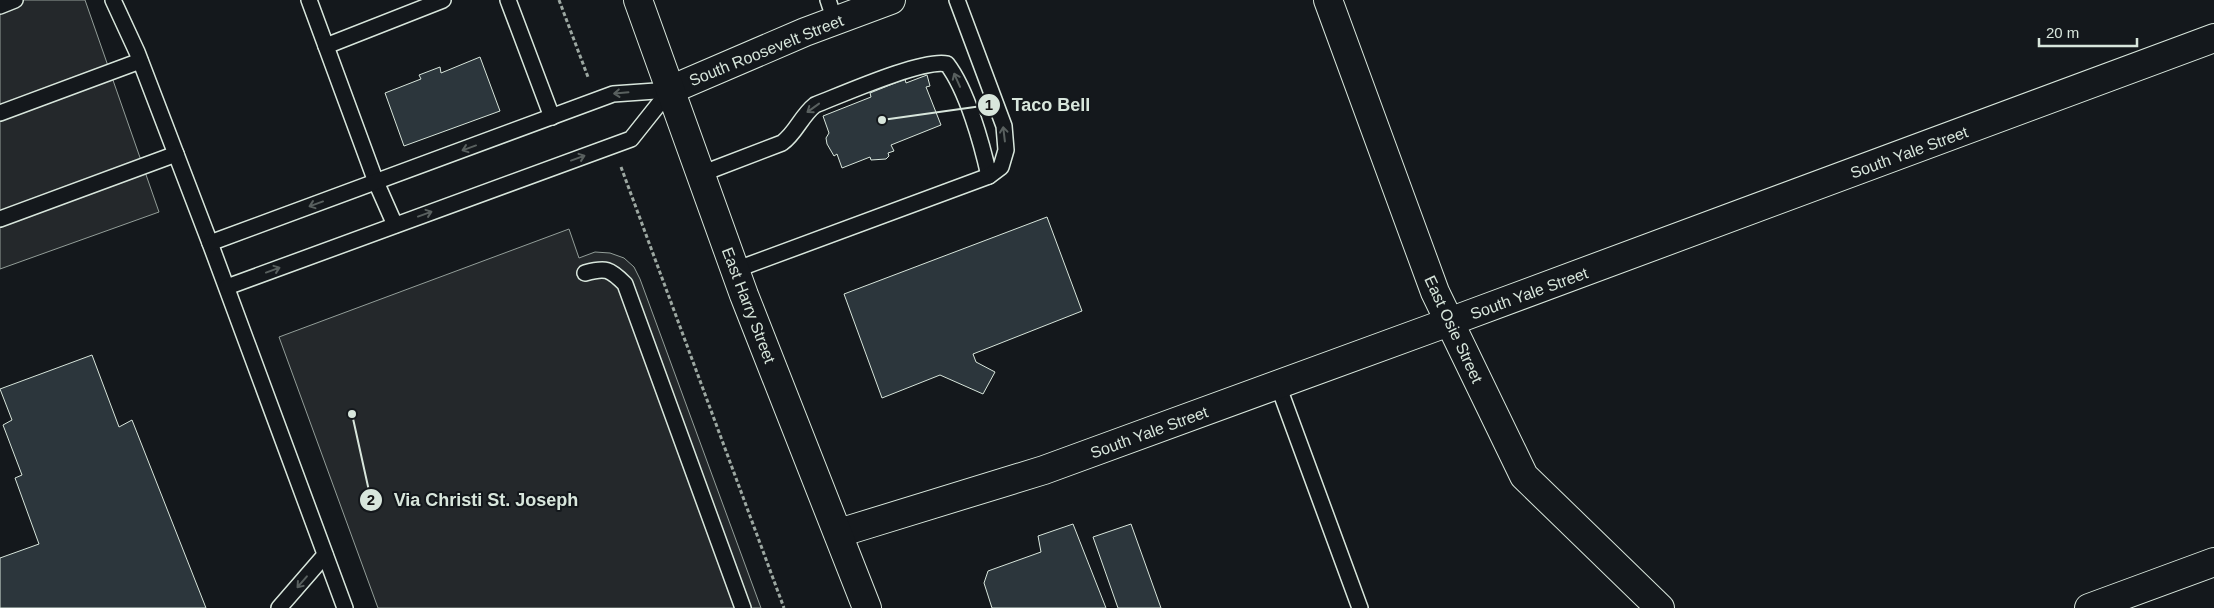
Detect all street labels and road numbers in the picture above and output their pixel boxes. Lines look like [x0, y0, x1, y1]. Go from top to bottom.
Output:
street label: South Roosevelt Street [687, 12, 846, 89]
street label: South Yale Street [1848, 123, 1971, 182]
street label: East Harry Street [719, 245, 779, 366]
street label: South Yale Street [1468, 264, 1591, 323]
street label: East Osie Street [1421, 273, 1486, 386]
street label: South Yale Street [1088, 403, 1211, 462]

